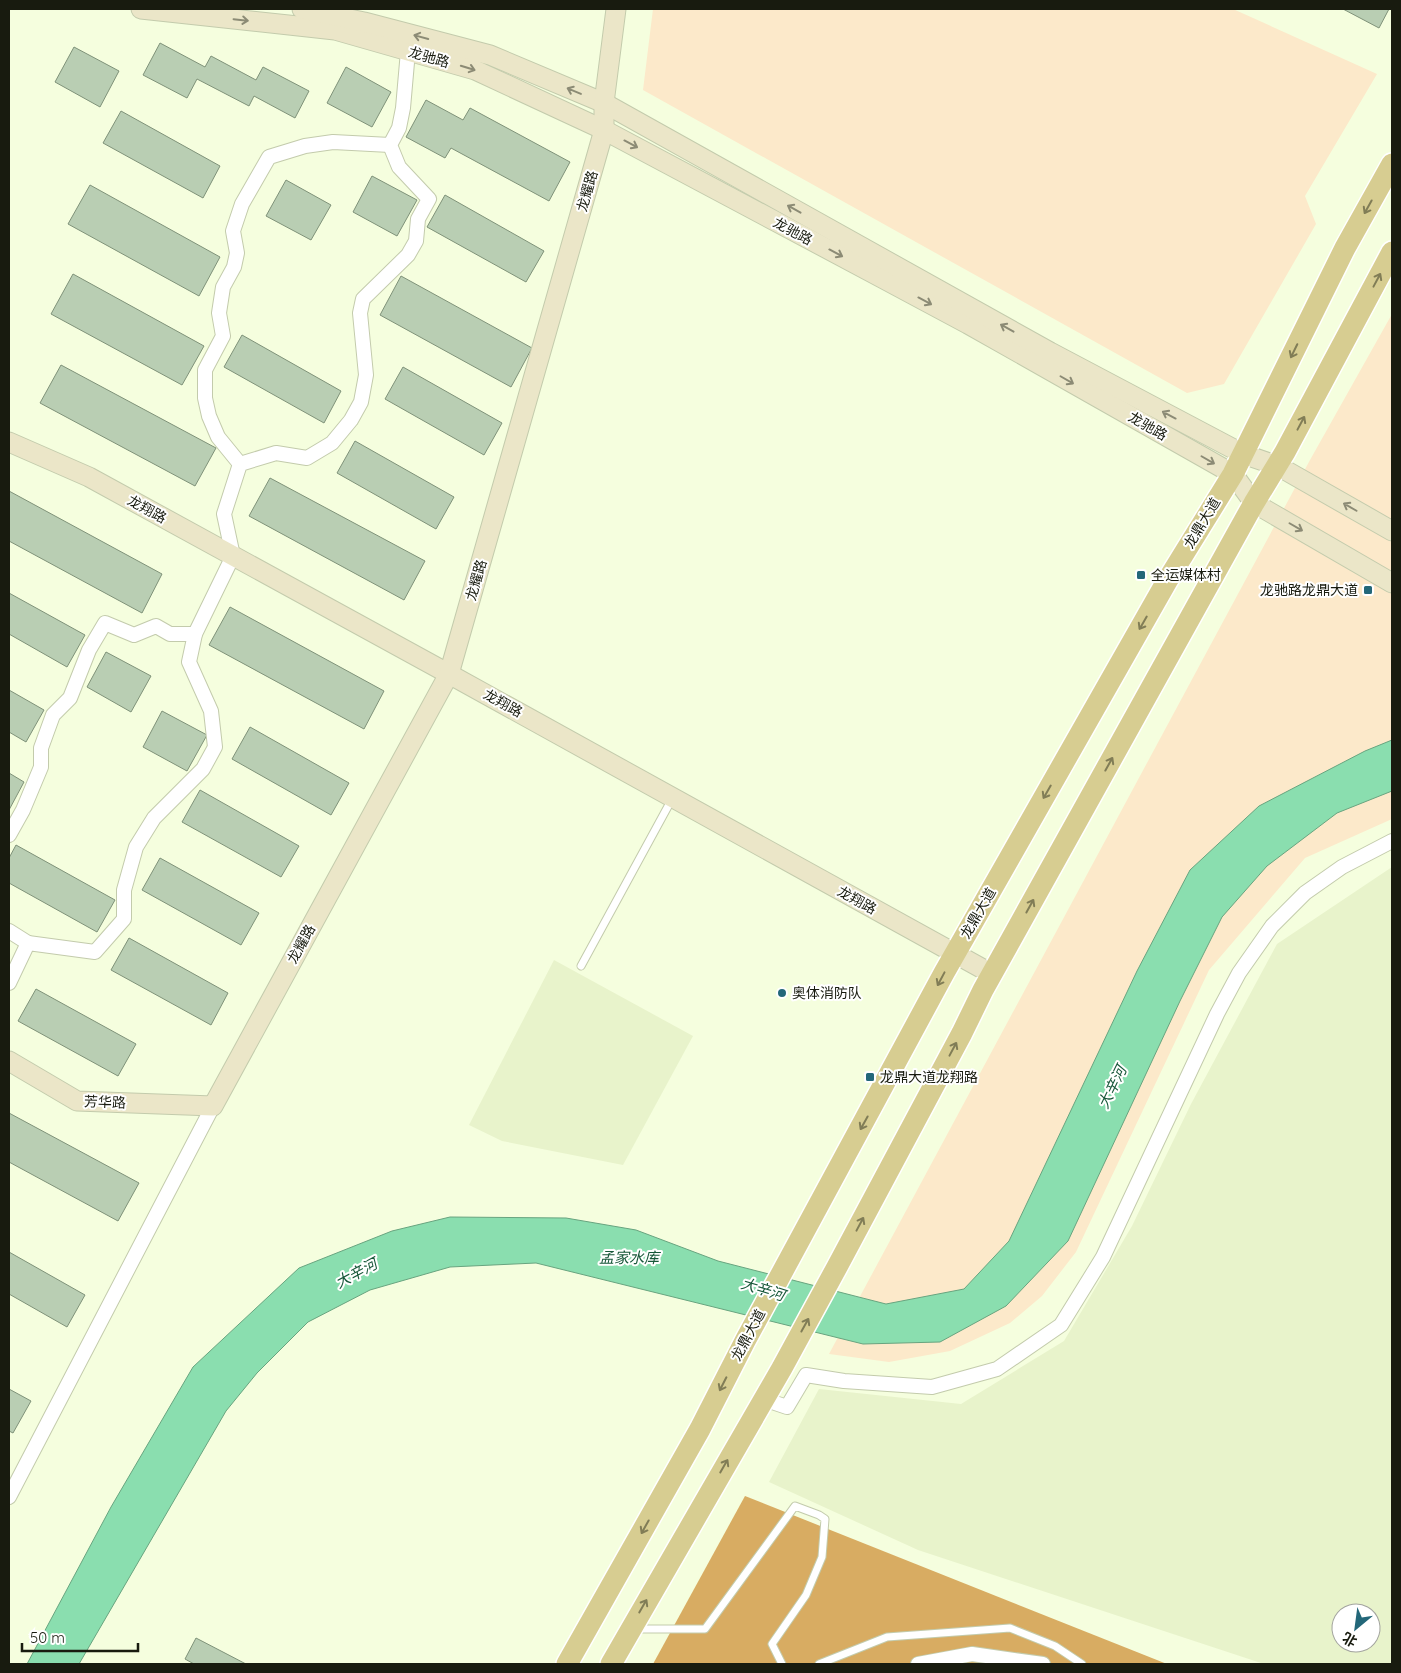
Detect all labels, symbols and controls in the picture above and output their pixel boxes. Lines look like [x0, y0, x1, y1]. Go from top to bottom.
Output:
one-way arrow [233, 15, 249, 25]
one-way arrow [413, 32, 429, 41]
street label: 龙驰路 [406, 43, 452, 71]
one-way arrow [460, 64, 476, 74]
one-way arrow [567, 85, 582, 95]
one-way arrow [623, 140, 638, 149]
street label: 龙耀路 [573, 168, 601, 214]
one-way arrow [1363, 199, 1373, 214]
one-way arrow [786, 204, 801, 214]
street label: 龙驰路 [770, 213, 816, 249]
one-way arrow [828, 249, 843, 259]
one-way arrow [1373, 273, 1383, 287]
one-way arrow [917, 297, 932, 306]
one-way arrow [1000, 323, 1015, 333]
one-way arrow [1289, 343, 1298, 358]
one-way arrow [1059, 376, 1074, 385]
street label: 龙驰路 [1125, 408, 1171, 444]
one-way arrow [1161, 410, 1176, 420]
one-way arrow [1297, 416, 1306, 431]
one-way arrow [1201, 456, 1215, 466]
street label: 龙翔路 [124, 491, 170, 527]
street label: 龙鼎大道 [1180, 494, 1224, 552]
one-way arrow [1343, 502, 1358, 512]
one-way arrow [1289, 523, 1303, 533]
street label: 龙耀路 [462, 557, 490, 603]
place label: 全运媒体村 [1151, 566, 1221, 584]
marker: 全运媒体村 [1135, 569, 1147, 581]
place label: 龙驰路龙鼎大道 [1260, 581, 1358, 599]
marker: 龙驰路龙鼎大道 [1362, 584, 1374, 596]
one-way arrow [1138, 616, 1148, 631]
street label: 龙翔路 [480, 685, 526, 721]
one-way arrow [1105, 757, 1114, 772]
one-way arrow [1041, 785, 1051, 799]
street label: 龙翔路 [834, 882, 880, 918]
street label: 龙鼎大道 [956, 884, 1000, 942]
one-way arrow [1025, 899, 1035, 914]
street label: 龙耀路 [283, 921, 319, 967]
one-way arrow [935, 972, 945, 986]
place label: 奥体消防队 [792, 984, 862, 1002]
marker: 奥体消防队 [776, 987, 788, 999]
one-way arrow [948, 1042, 958, 1057]
water label: 大辛河 [1094, 1060, 1132, 1111]
place label: 龙鼎大道龙翔路 [880, 1068, 978, 1086]
marker: 龙鼎大道龙翔路 [864, 1071, 876, 1083]
street label: 芳华路 [84, 1092, 126, 1112]
one-way arrow [859, 1115, 869, 1130]
one-way arrow [855, 1216, 865, 1231]
water label: 孟家水库 [599, 1248, 662, 1267]
water label: 大辛河 [332, 1253, 383, 1292]
water label: 大辛河 [739, 1273, 790, 1306]
street label: 龙鼎大道 [727, 1306, 769, 1364]
one-way arrow [801, 1318, 810, 1333]
one-way arrow [717, 1376, 727, 1391]
one-way arrow [720, 1459, 730, 1473]
one-way arrow [639, 1519, 649, 1533]
one-way arrow [638, 1600, 648, 1614]
north arrow [1331, 1603, 1381, 1653]
scale bar [22, 1620, 139, 1652]
text: 50 m [30, 1628, 65, 1647]
text: 北 [1339, 1628, 1360, 1651]

